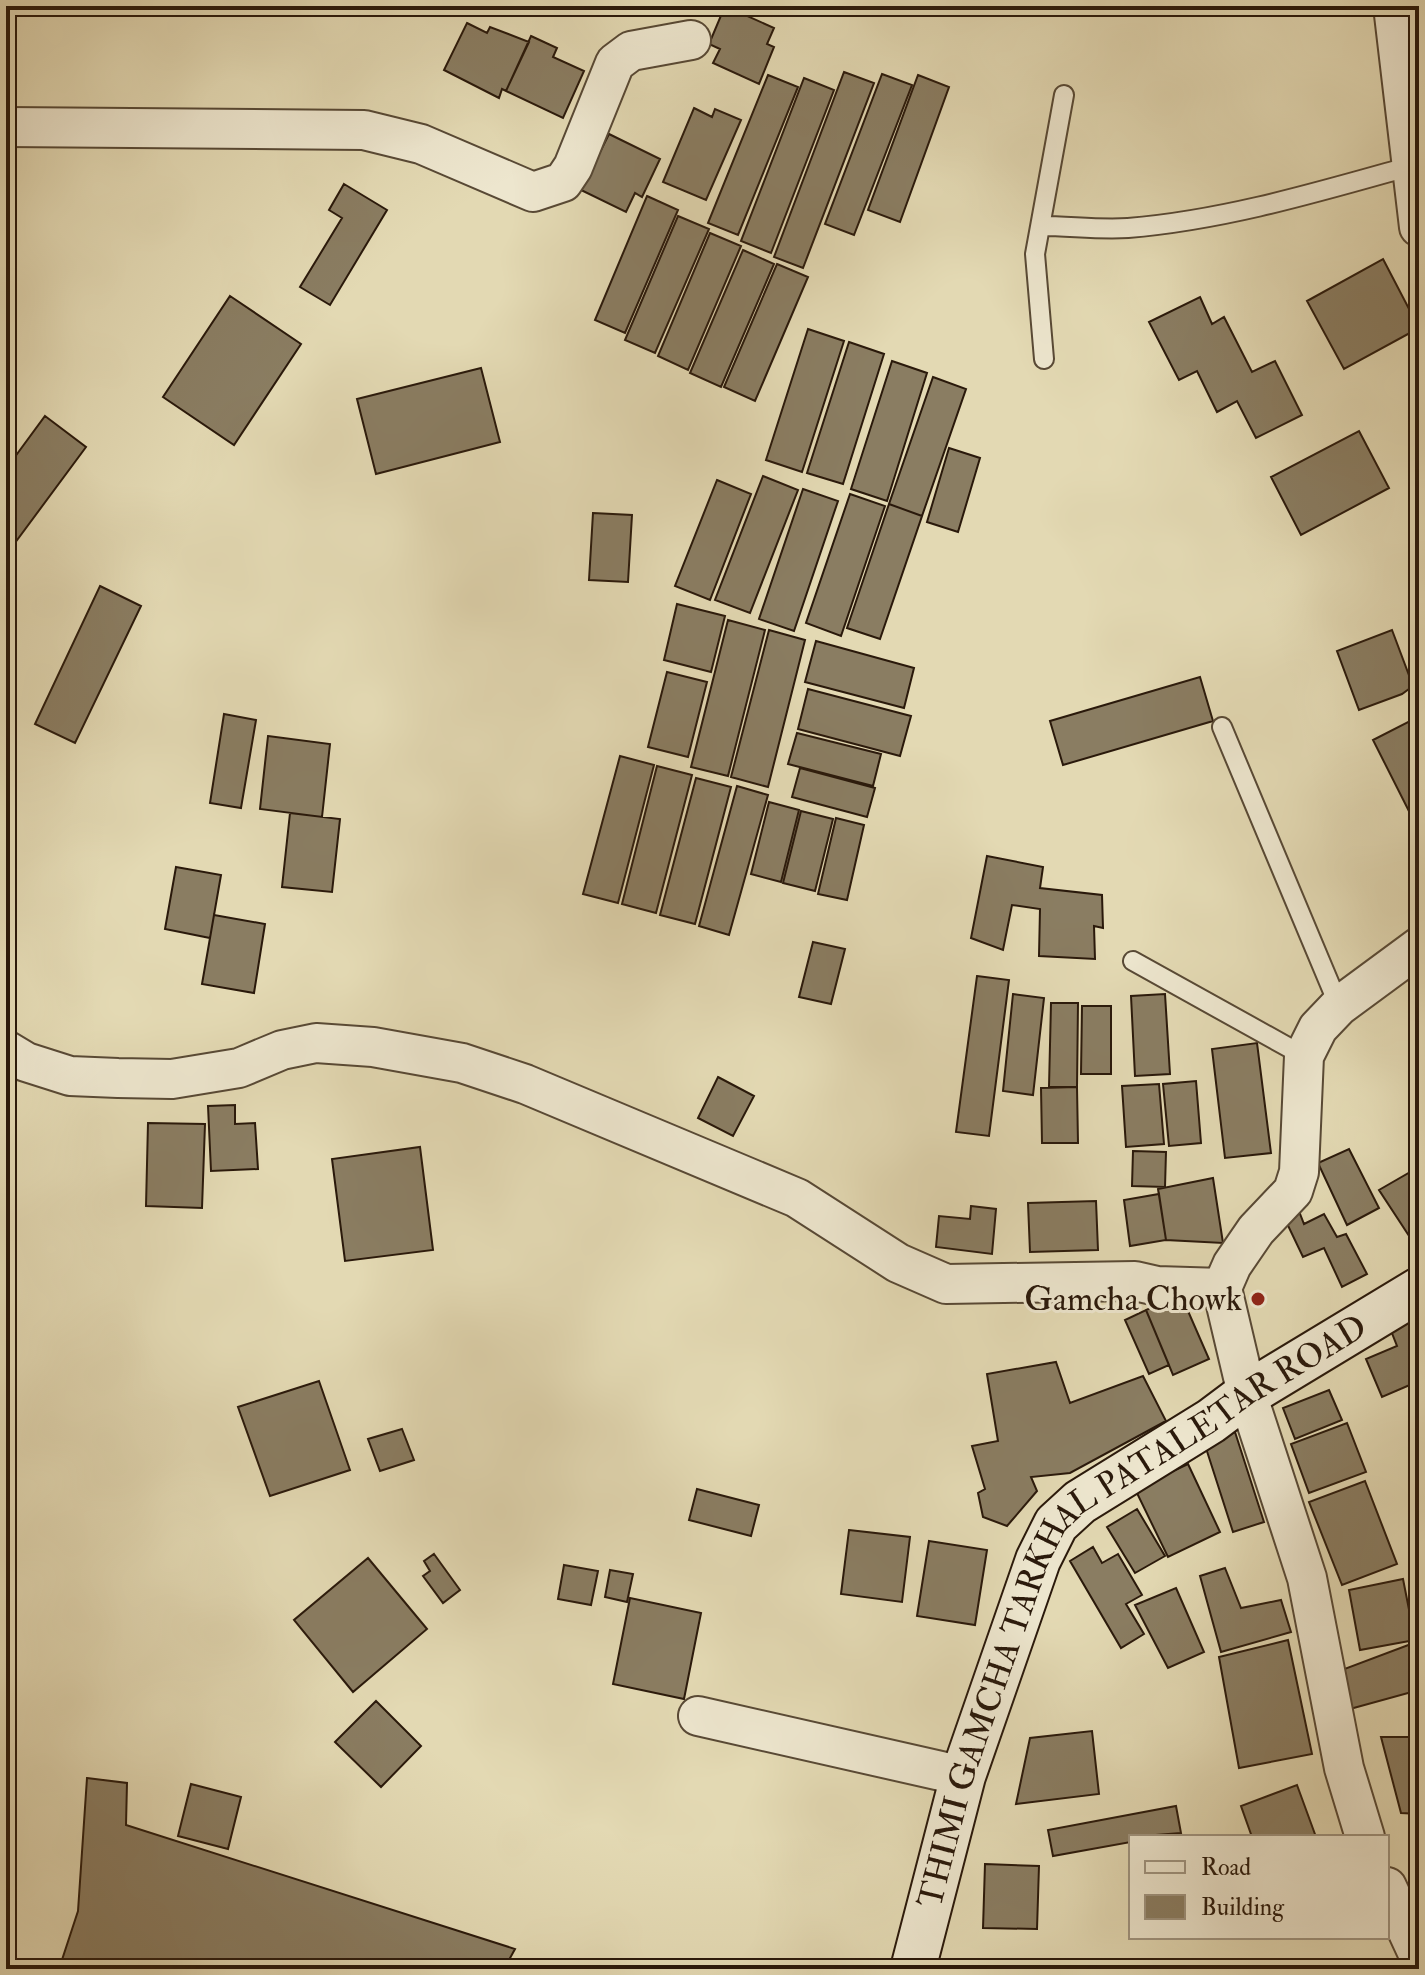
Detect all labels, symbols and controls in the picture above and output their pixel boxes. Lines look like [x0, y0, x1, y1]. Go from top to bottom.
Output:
place label: Gamcha Chowk [1024, 1278, 1242, 1321]
marker: Gamcha Chowk [1249, 1290, 1267, 1308]
street label: THIMI GAMCHA TARKHAL PATALETAR ROAD [908, 1305, 1375, 1912]
legend [1129, 1835, 1389, 1939]
text: Road [1201, 1852, 1251, 1883]
text: Building [1201, 1892, 1285, 1923]

